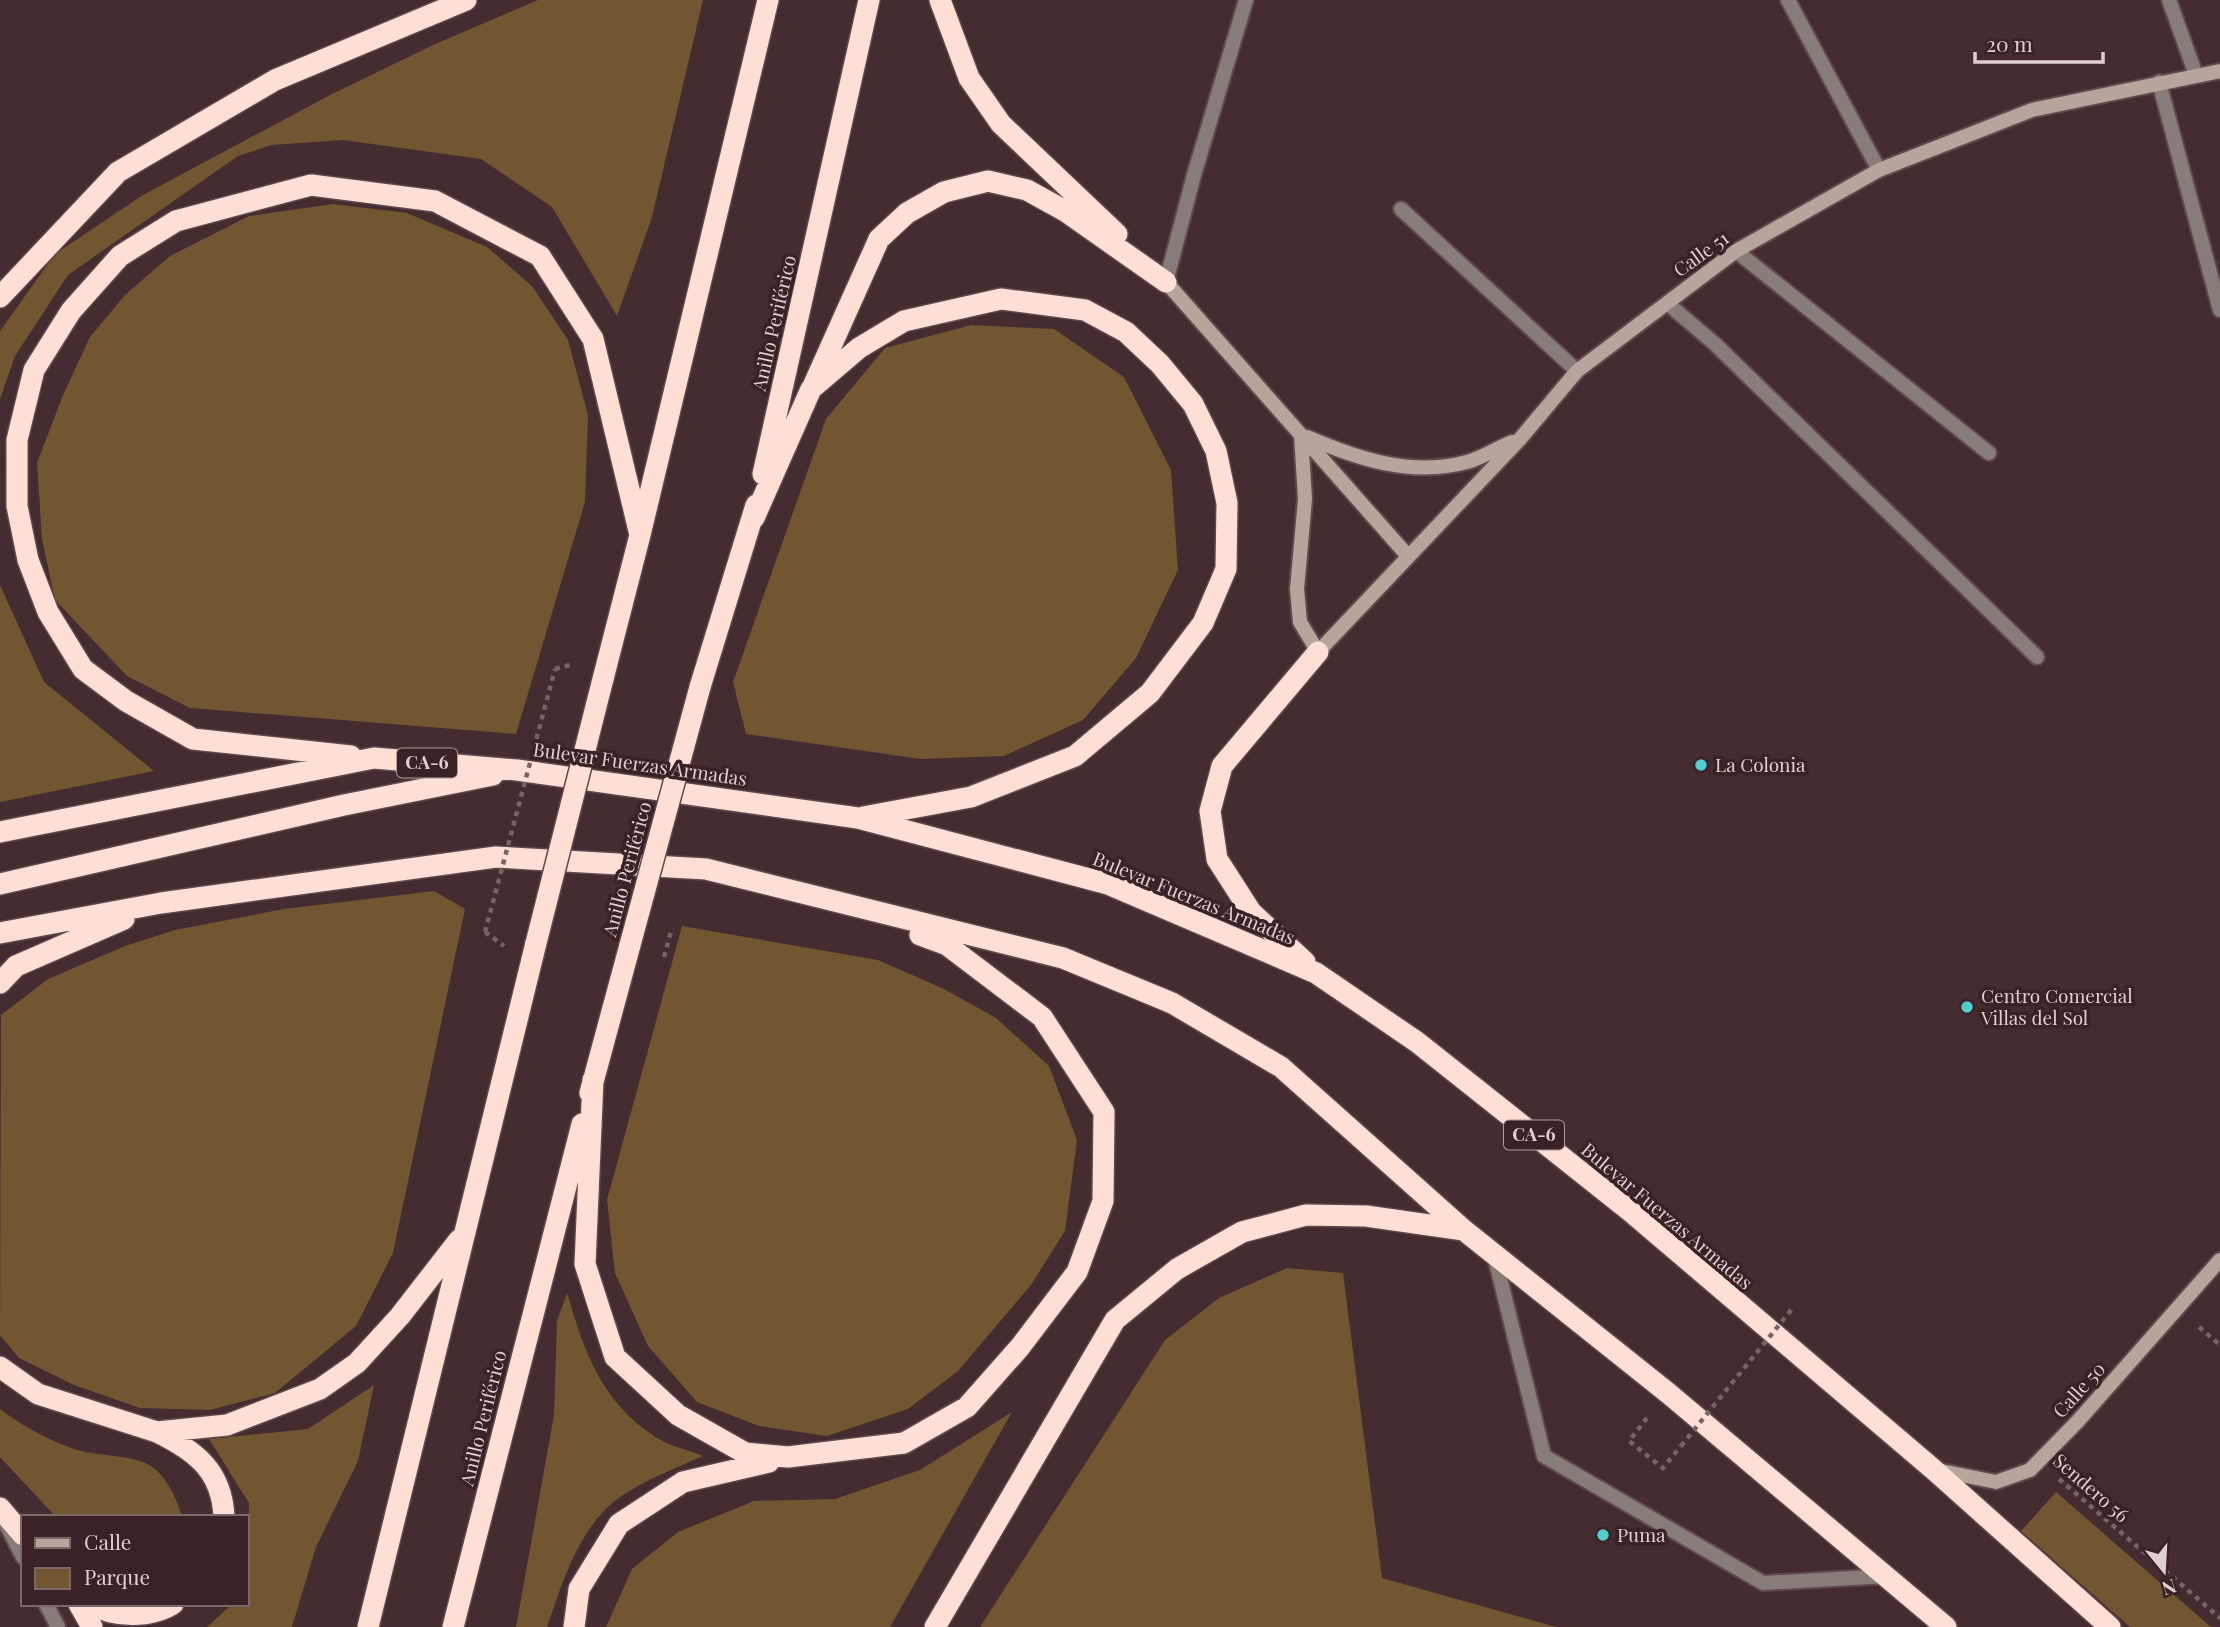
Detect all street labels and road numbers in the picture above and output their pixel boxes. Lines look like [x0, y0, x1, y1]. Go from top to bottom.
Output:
street label: Calle 51 [1667, 224, 1733, 282]
street label: Anillo Periférico [745, 252, 801, 394]
street label: Bulevar Fuerzas Armadas [531, 735, 749, 791]
road number: CA-6 [397, 748, 457, 778]
street label: Anillo Periférico [595, 798, 657, 940]
street label: Bulevar Fuerzas Armadas [1089, 845, 1299, 950]
road number: CA-6 [1504, 1120, 1564, 1150]
street label: Bulevar Fuerzas Armadas [1577, 1136, 1759, 1295]
street label: Anillo Periférico [452, 1347, 511, 1489]
street label: Calle 50 [2046, 1356, 2110, 1423]
street label: Sendero 56 [2048, 1447, 2135, 1528]

